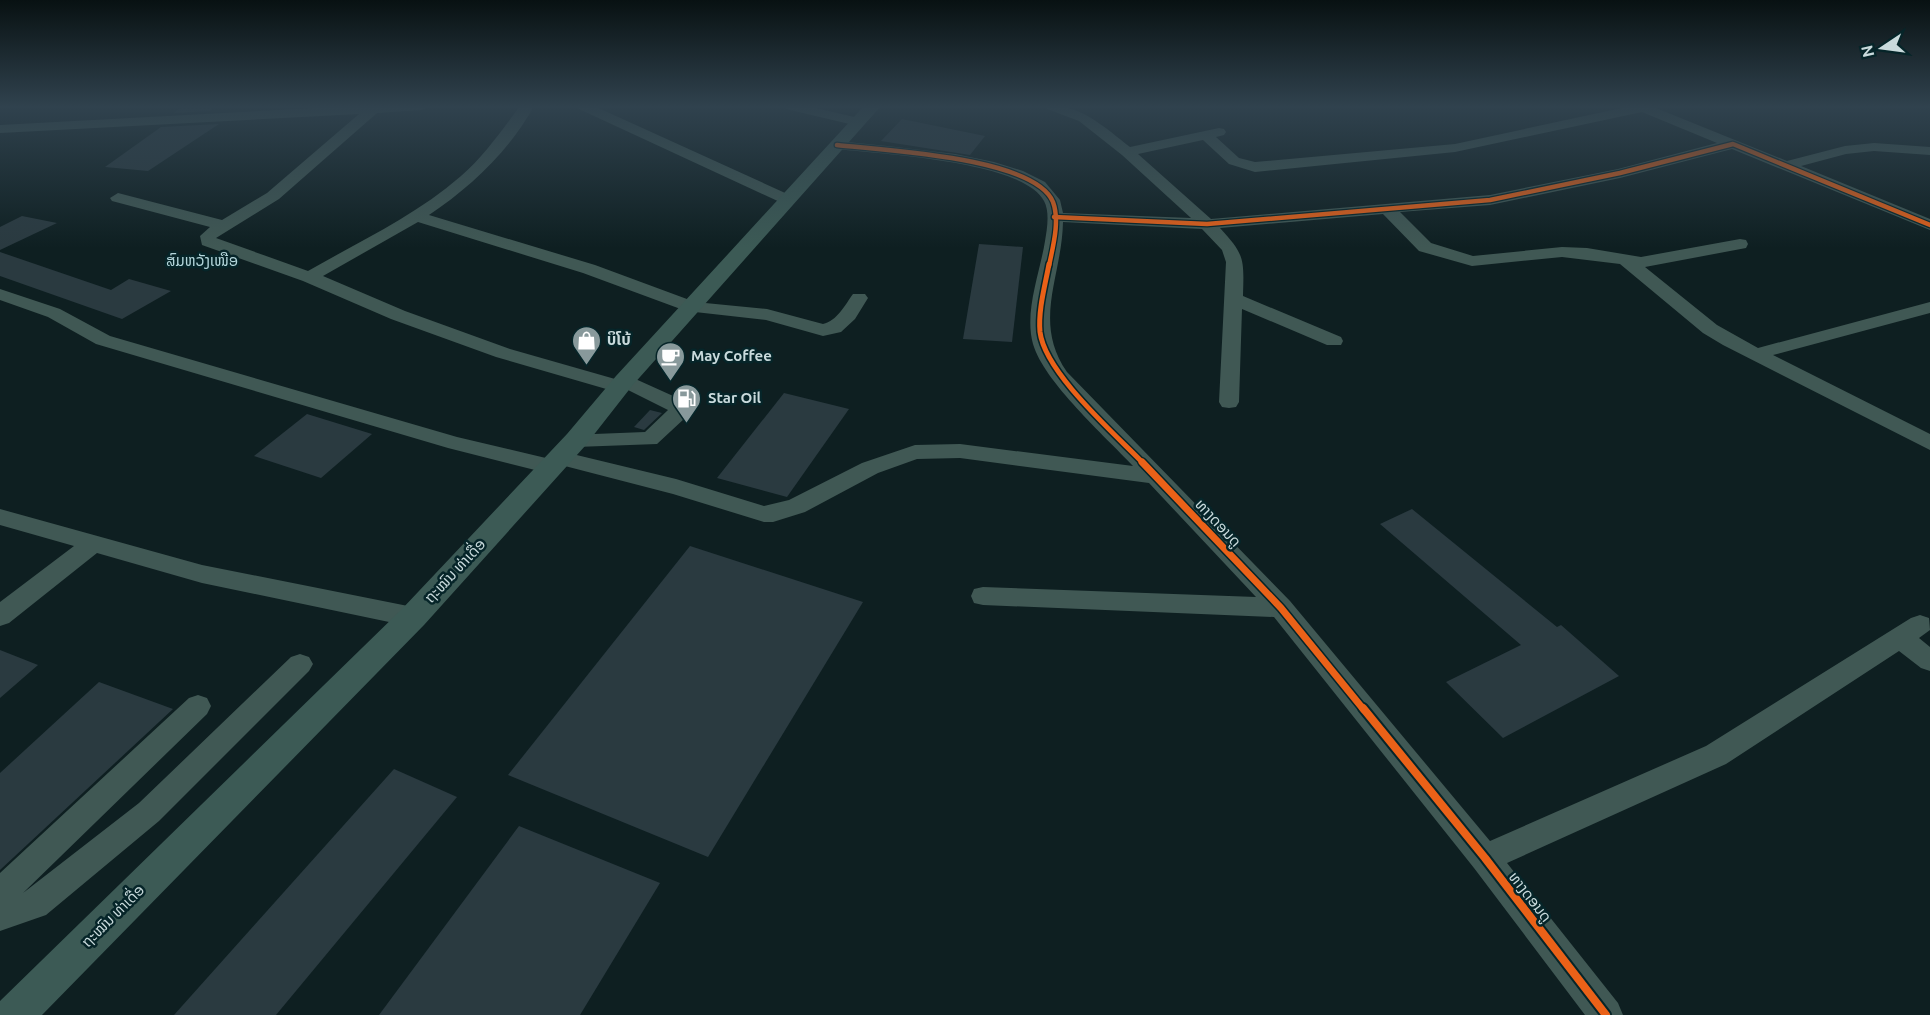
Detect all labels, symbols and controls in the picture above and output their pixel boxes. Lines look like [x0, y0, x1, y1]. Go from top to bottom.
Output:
north arrow [1852, 18, 1912, 78]
text: N [1857, 44, 1877, 59]
district label: ສົມຫວັງເໜືອ [166, 252, 238, 269]
shop icon: ບິໂບ້ [570, 324, 602, 366]
place label: ບິໂບ້ [607, 330, 632, 348]
cafe icon: May Coffee [654, 340, 686, 382]
place label: May Coffee [691, 347, 772, 364]
fuel station icon: Star Oil [671, 382, 703, 424]
place label: Star Oil [708, 389, 762, 406]
street label: ທາງດອນດູ [1191, 495, 1245, 551]
street label: ຖະໝົນ ທ່າເດື່ອ [419, 533, 489, 606]
street label: ທາງດອນດູ [1504, 868, 1555, 926]
street label: ຖະໝົນ ທ່າເດື່ອ [76, 879, 147, 950]

